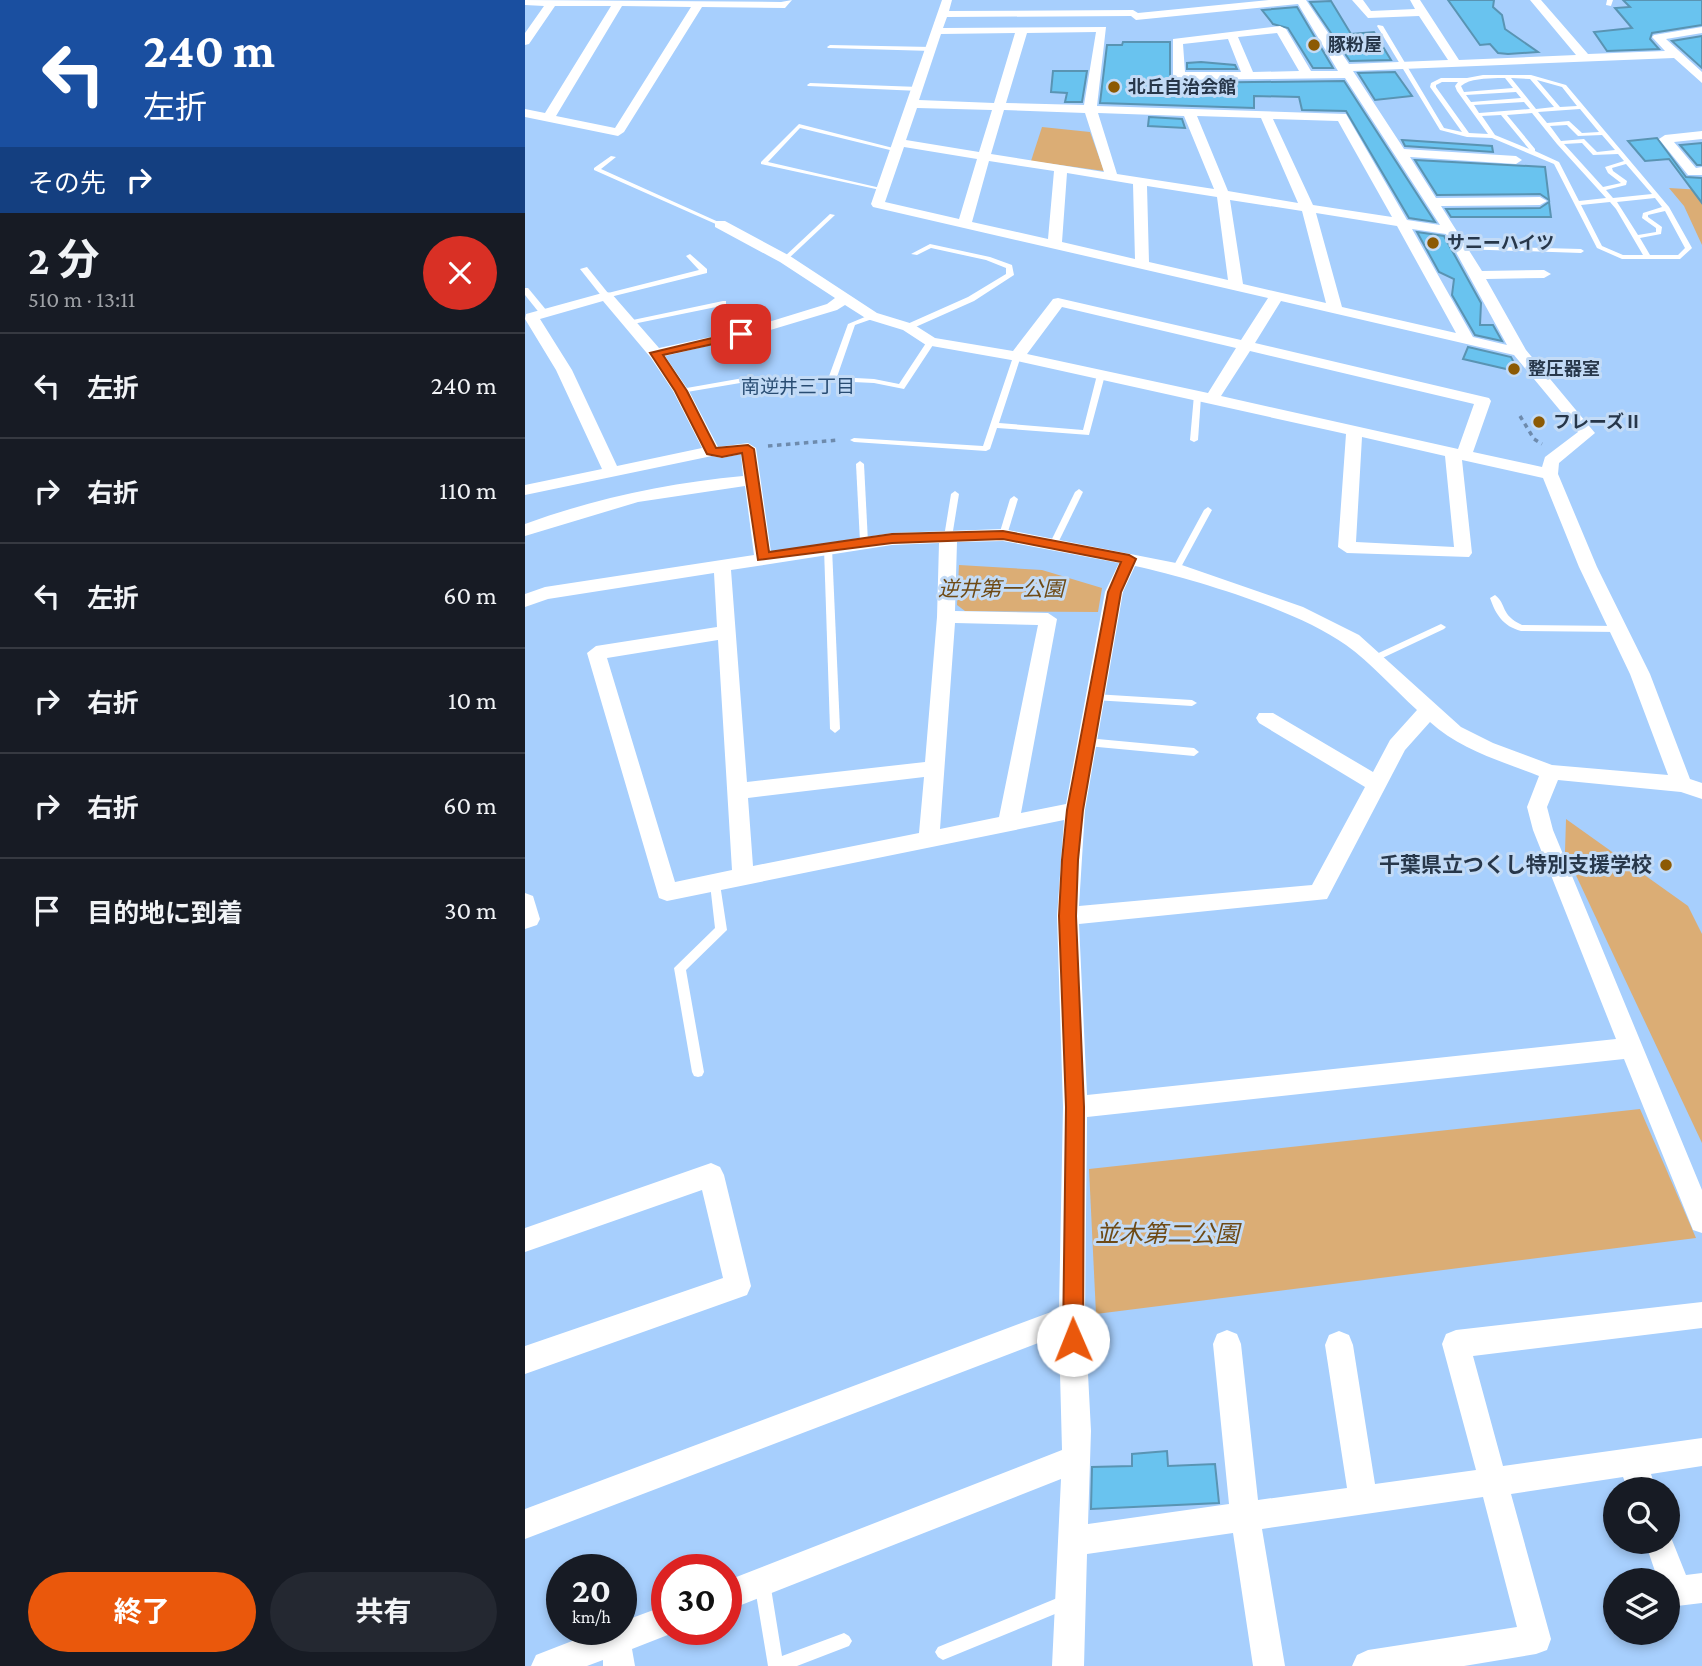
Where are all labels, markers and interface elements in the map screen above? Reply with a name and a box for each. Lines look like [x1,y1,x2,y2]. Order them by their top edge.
text: 240 m [143,23,275,78]
icon: left [28,28,119,119]
place label: 豚粉屋 [1328,35,1382,55]
marker: 豚粉屋 [1306,37,1322,53]
place label: 北丘自治会館 [1128,77,1236,97]
marker: 北丘自治会館 [1106,79,1122,95]
text: 左折 [143,89,207,125]
icon: right [120,161,158,199]
text: その先 [28,169,106,198]
place label: サニーハイツ [1447,233,1554,253]
marker: サニーハイツ [1425,235,1441,251]
text: 2 分 [28,236,100,283]
button: close [423,236,497,310]
text: 510 m · 13:11 [28,286,135,312]
pin [711,304,771,364]
icon: arrive [722,315,760,353]
place label: 整圧器室 [1528,359,1600,379]
marker: 整圧器室 [1506,361,1522,377]
icon: left [28,367,66,405]
text: 240 m [431,371,497,400]
text: 左折 [87,374,139,403]
district label: 南逆井三丁目 [741,376,855,397]
place label: フレーズⅡ [1553,412,1642,432]
marker: フレーズⅡ [1531,414,1547,430]
icon: right [28,472,66,510]
text: 110 m [439,476,497,505]
text: 右折 [87,479,139,508]
icon: left [28,577,66,615]
park label: 逆井第一公園 [938,577,1067,601]
text: 60 m [443,581,497,610]
text: 左折 [87,584,139,613]
icon: right [28,682,66,720]
text: 10 m [448,686,497,715]
text: 右折 [87,689,139,718]
icon: right [28,787,66,825]
text: 60 m [443,791,497,820]
text: 右折 [87,794,139,823]
place label: 千葉県立つくし特別支援学校 [1379,853,1652,877]
marker: 千葉県立つくし特別支援学校 [1658,857,1674,873]
icon: arrive [28,892,66,930]
text: 30 m [444,896,497,925]
text: 目的地に到着 [87,899,243,928]
park label: 並木第二公園 [1095,1220,1242,1247]
position arrow [1036,1303,1110,1377]
map controls [1603,1477,1680,1645]
button: search [1603,1477,1680,1554]
speed limit sign: 30 [651,1554,742,1645]
button: layers [1603,1568,1680,1645]
text: 20 [572,1571,611,1610]
button: 終了 [28,1572,256,1652]
button: 共有 [270,1572,497,1652]
text: km/h [572,1607,611,1627]

